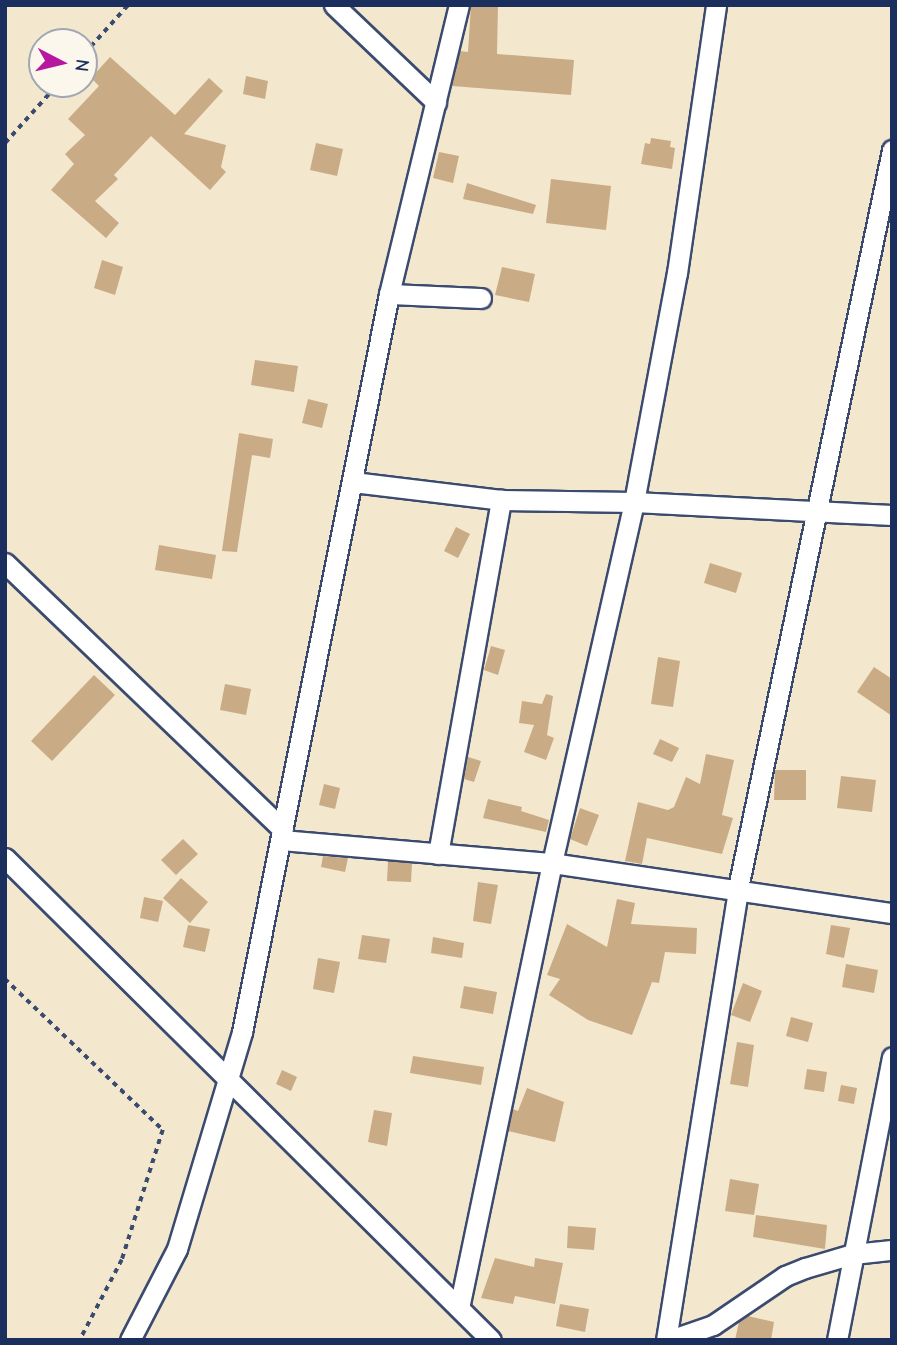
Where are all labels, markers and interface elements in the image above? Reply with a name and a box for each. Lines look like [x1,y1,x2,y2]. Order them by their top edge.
north arrow [28,28,98,98]
text: N [70,58,94,73]

